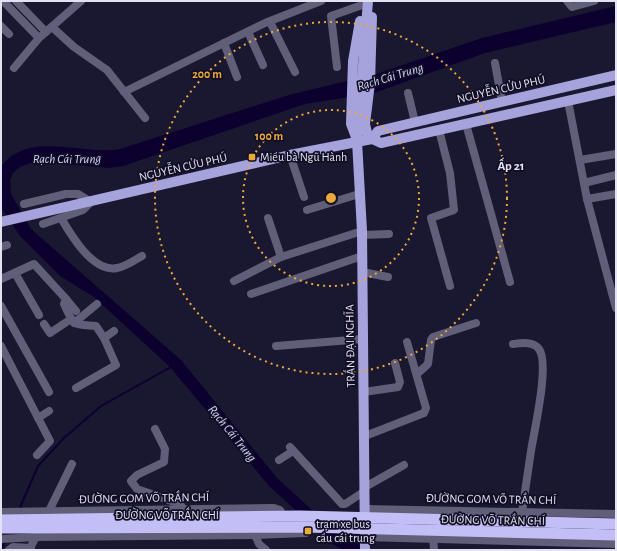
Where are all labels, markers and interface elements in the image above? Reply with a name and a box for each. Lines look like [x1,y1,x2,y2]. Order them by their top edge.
water label: Rạch Cái Trung [356,61,425,94]
text: 200 m [192,68,222,80]
street label: NGUYỄN CỬU PHÚ [455,70,546,105]
text: 100 m [255,130,283,142]
street label: NGUYỄN CỬU PHÚ [137,148,228,183]
place label: Miếu bà Ngũ Hành [260,151,347,163]
marker: Miếu bà Ngũ Hành [247,152,257,162]
water label: Rạch Cái Trung [33,153,102,166]
district label: Ấp 21 [497,157,525,173]
centre of rings [324,191,338,205]
street label: TRẦN ĐẠI NGHĨA [340,304,357,388]
water label: Rạch Cái Trung [205,403,259,465]
street label: ĐƯỜNG GOM VÕ TRẦN CHÍ [79,488,210,505]
street label: ĐƯỜNG GOM VÕ TRẦN CHÍ [426,489,557,506]
street label: ĐƯỜNG VÕ TRẦN CHÍ [115,506,220,521]
street label: ĐƯỜNG VÕ TRẦN CHÍ [441,510,546,527]
place label: trạm xe bus cầu cái trung [316,518,375,544]
marker: trạm xe bus cầu cái trung [303,526,313,536]

